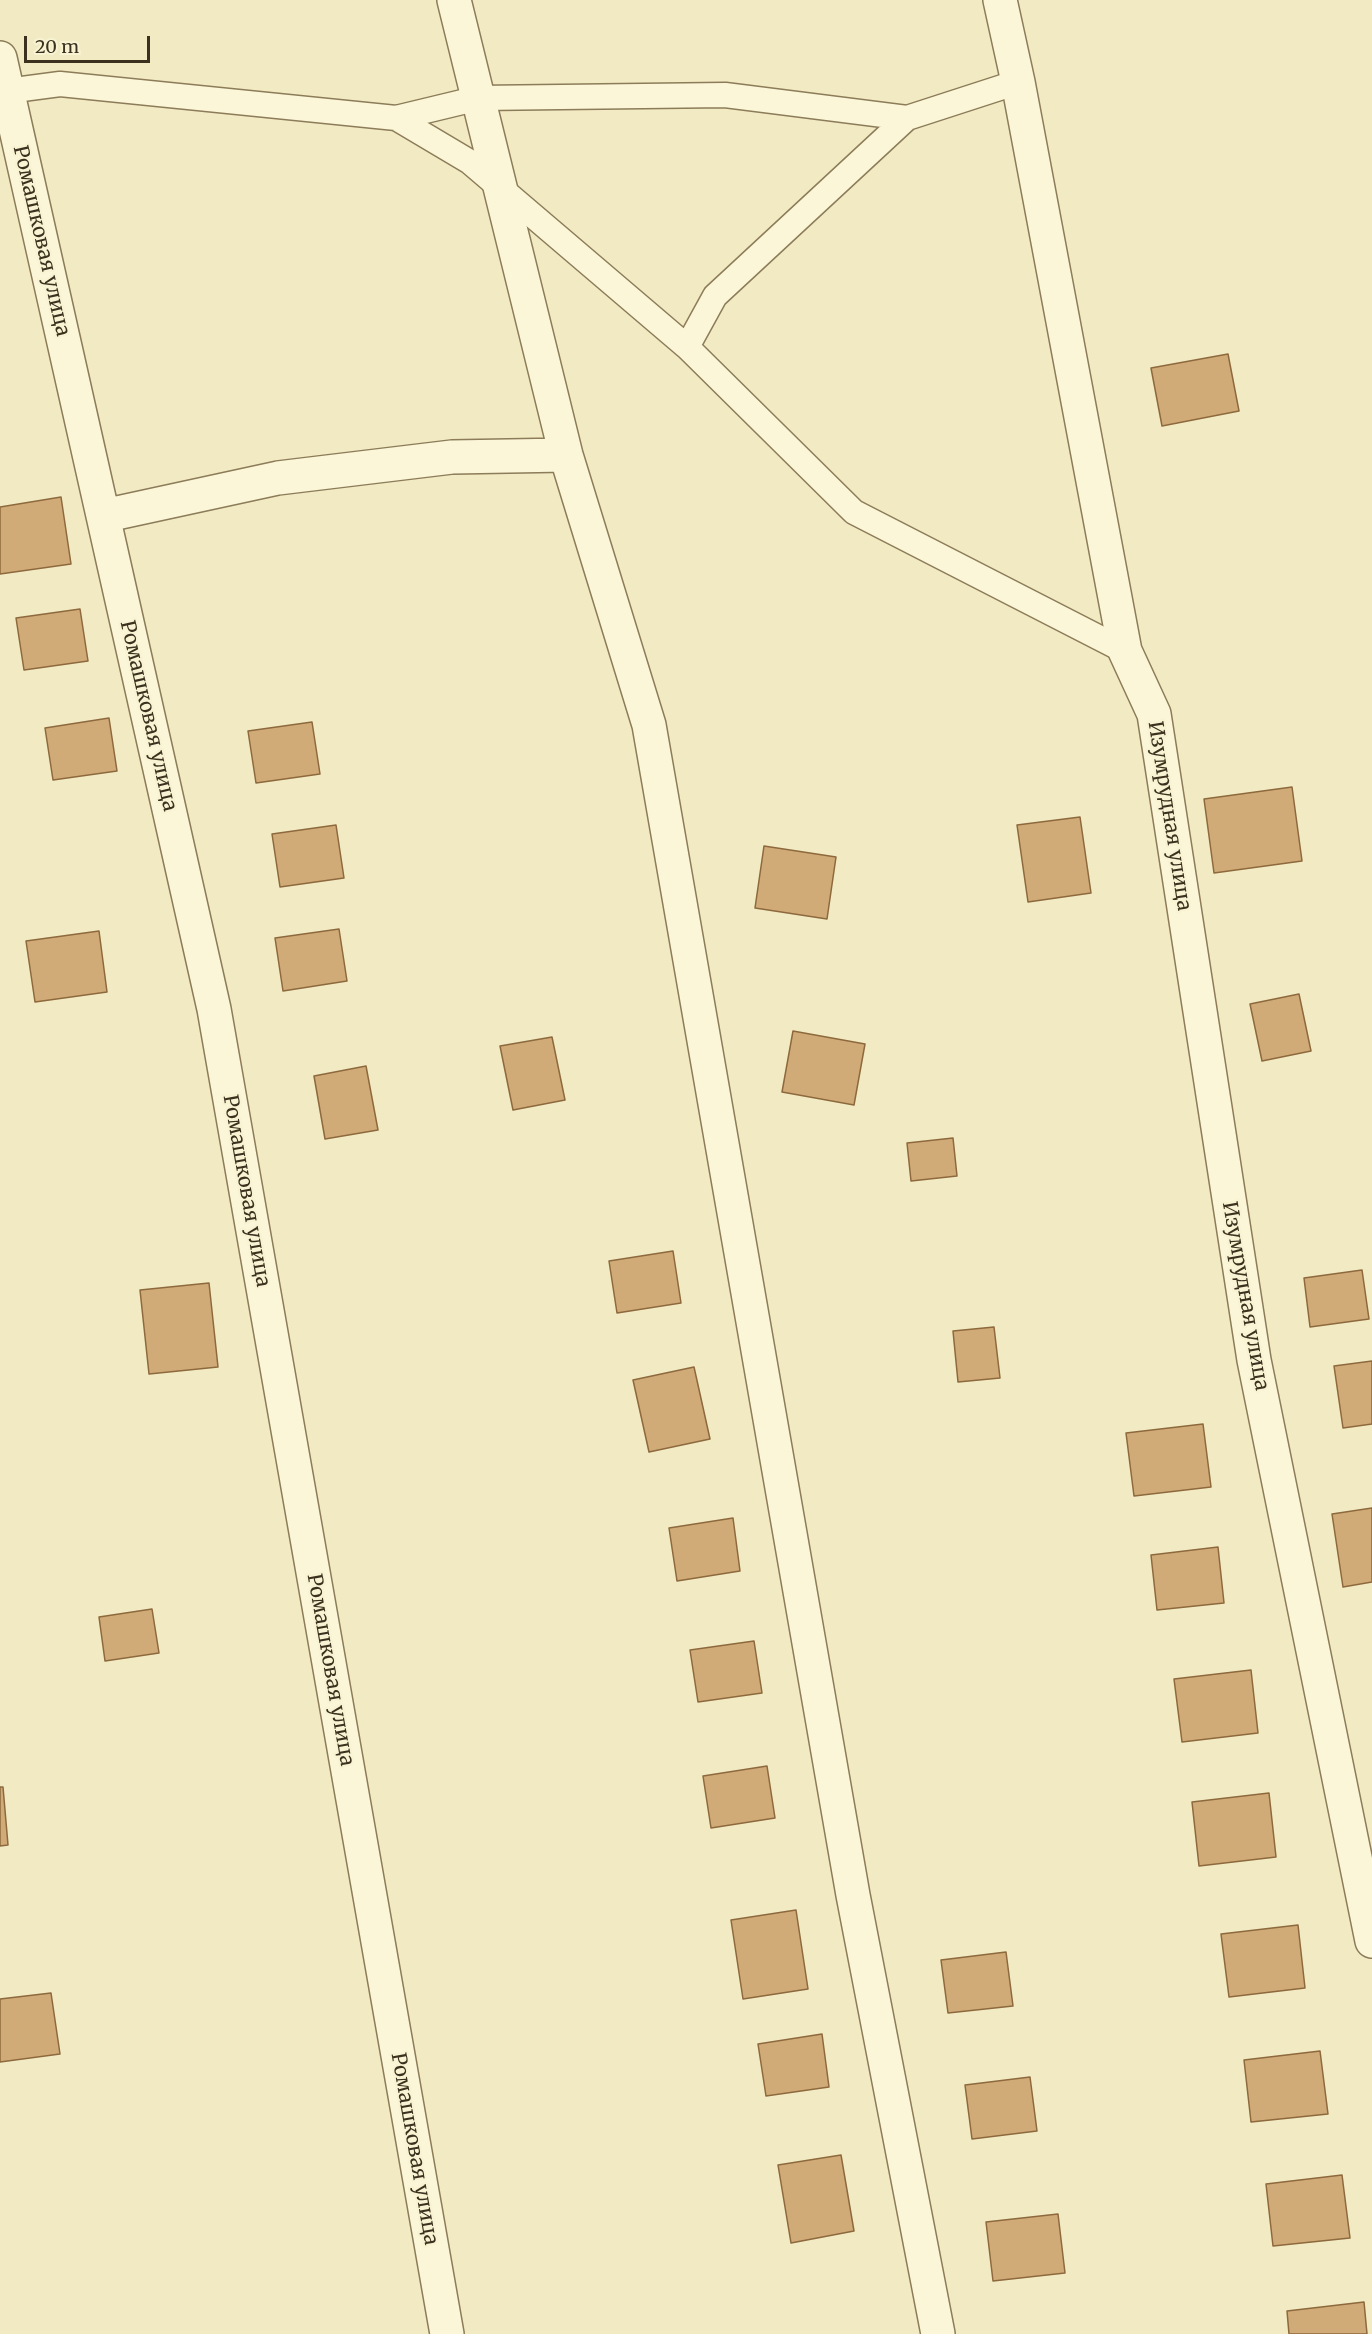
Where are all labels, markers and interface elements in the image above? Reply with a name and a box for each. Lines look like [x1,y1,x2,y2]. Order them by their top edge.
scale bar [27,24,153,62]
text: 20 m [35,35,79,58]
street label: Ромашковая улица [7,143,75,339]
street label: Ромашковая улица [114,618,182,814]
street label: Изумрудная улица [1142,720,1196,912]
street label: Ромашковая улица [217,1093,275,1289]
street label: Изумрудная улица [1217,1200,1273,1392]
street label: Ромашковая улица [301,1572,359,1768]
street label: Ромашковая улица [385,2051,443,2247]

